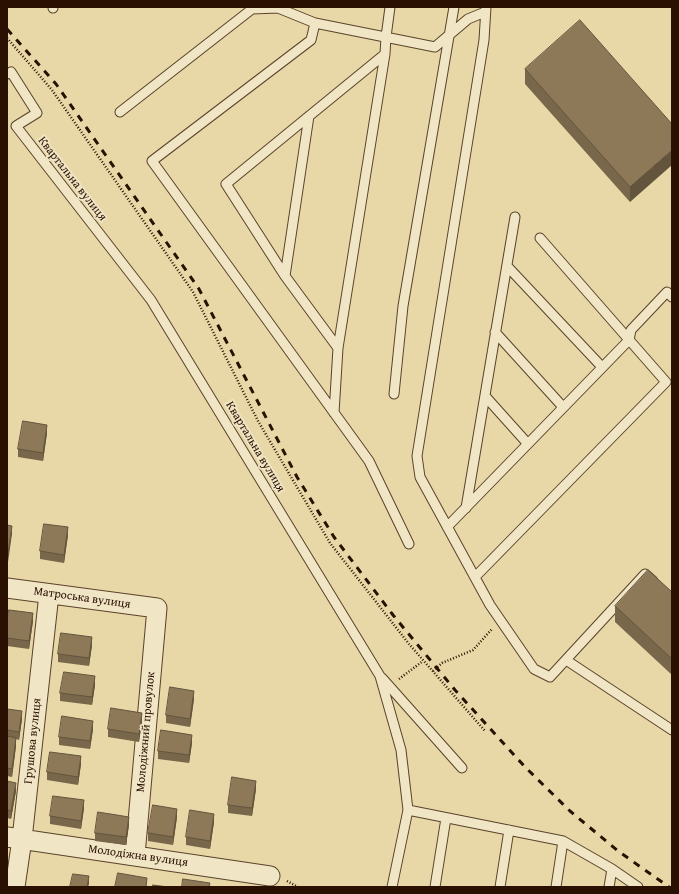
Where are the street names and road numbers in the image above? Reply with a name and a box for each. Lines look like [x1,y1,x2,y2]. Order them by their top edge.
street label: Квартальна вулиця [35,134,109,224]
street label: Квартальна вулиця [222,399,288,495]
street label: Матроська вулиця [33,584,131,612]
street label: Молодіжний провулок [134,671,158,793]
street label: Грушова вулиця [21,697,45,785]
street label: Молодіжна вулиця [87,842,189,870]

